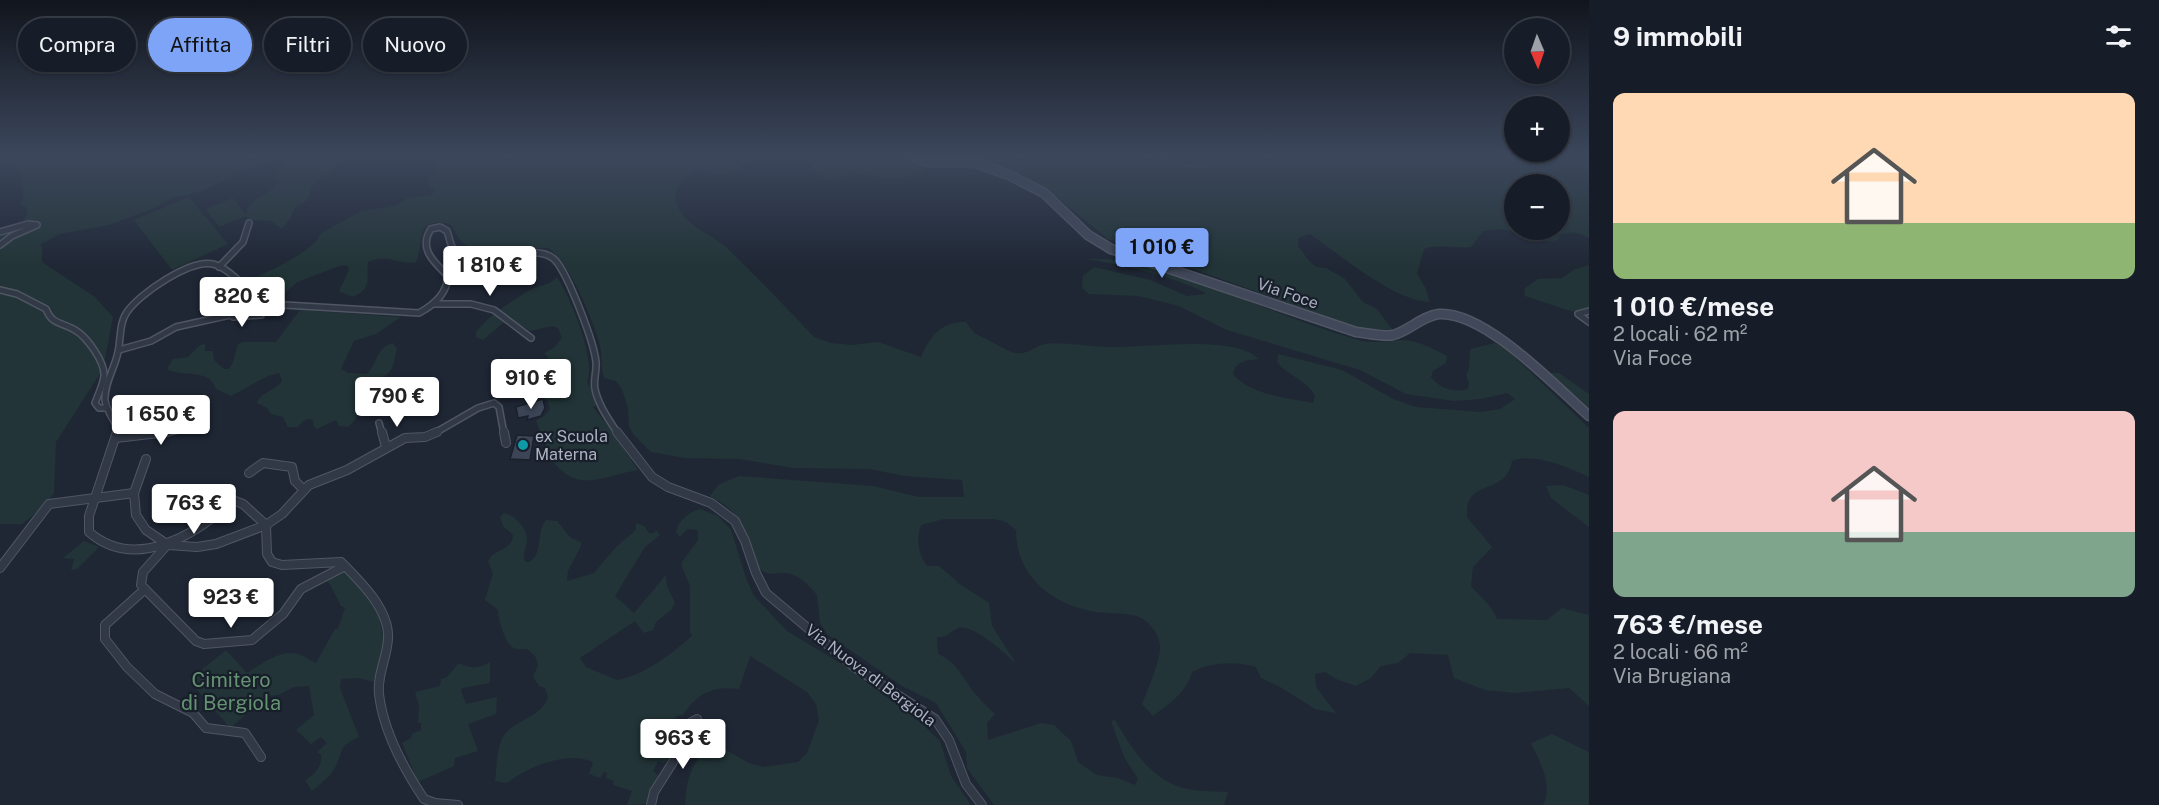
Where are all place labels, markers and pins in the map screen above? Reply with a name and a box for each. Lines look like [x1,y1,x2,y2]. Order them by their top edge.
pin: 1 010 € [1107,228,1217,279]
pin: 1 810 € [435,246,545,297]
pin: 820 € [200,277,284,328]
pin: 910 € [489,359,573,410]
pin: 790 € [355,377,439,428]
pin: 1 650 € [106,395,216,446]
place label: ex Scuola Materna [535,427,608,464]
marker: ex Scuola Materna [516,438,530,452]
pin: 763 € [152,484,236,535]
pin: 923 € [189,578,273,629]
pin: 963 € [641,719,725,770]

